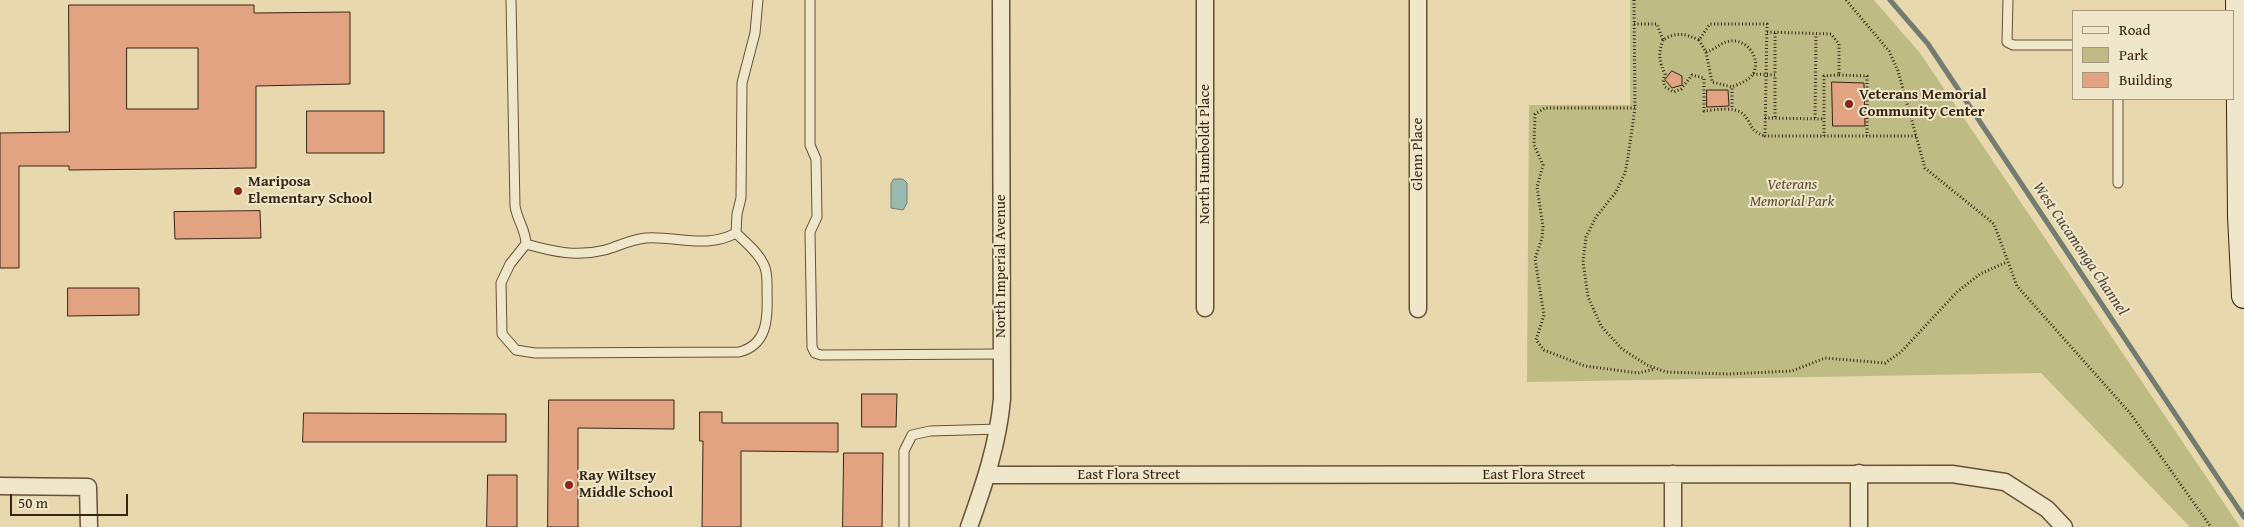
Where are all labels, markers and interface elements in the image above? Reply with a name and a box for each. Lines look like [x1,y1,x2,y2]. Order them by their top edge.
legend [2072,10,2234,100]
text: Road [2119,19,2150,40]
text: Park [2119,44,2148,65]
text: Building [2119,69,2172,90]
street label: North Humboldt Place [1196,84,1214,224]
place label: Veterans Memorial Community Center [1859,86,1987,121]
marker: Veterans Memorial Community Center [1843,98,1855,110]
street label: Glenn Place [1409,117,1427,191]
place label: Mariposa Elementary School [248,173,372,208]
park label: Veterans Memorial Park [1750,176,1834,211]
water label: West Cucamonga Channel [2028,179,2132,319]
marker: Mariposa Elementary School [232,185,244,197]
street label: North Imperial Avenue [992,194,1010,338]
street label: East Flora Street [1078,466,1180,484]
street label: East Flora Street [1483,466,1585,484]
place label: Ray Wiltsey Middle School [579,467,673,502]
marker: Ray Wiltsey Middle School [563,479,575,491]
scale bar [12,484,130,516]
text: 50 m [18,492,48,513]

